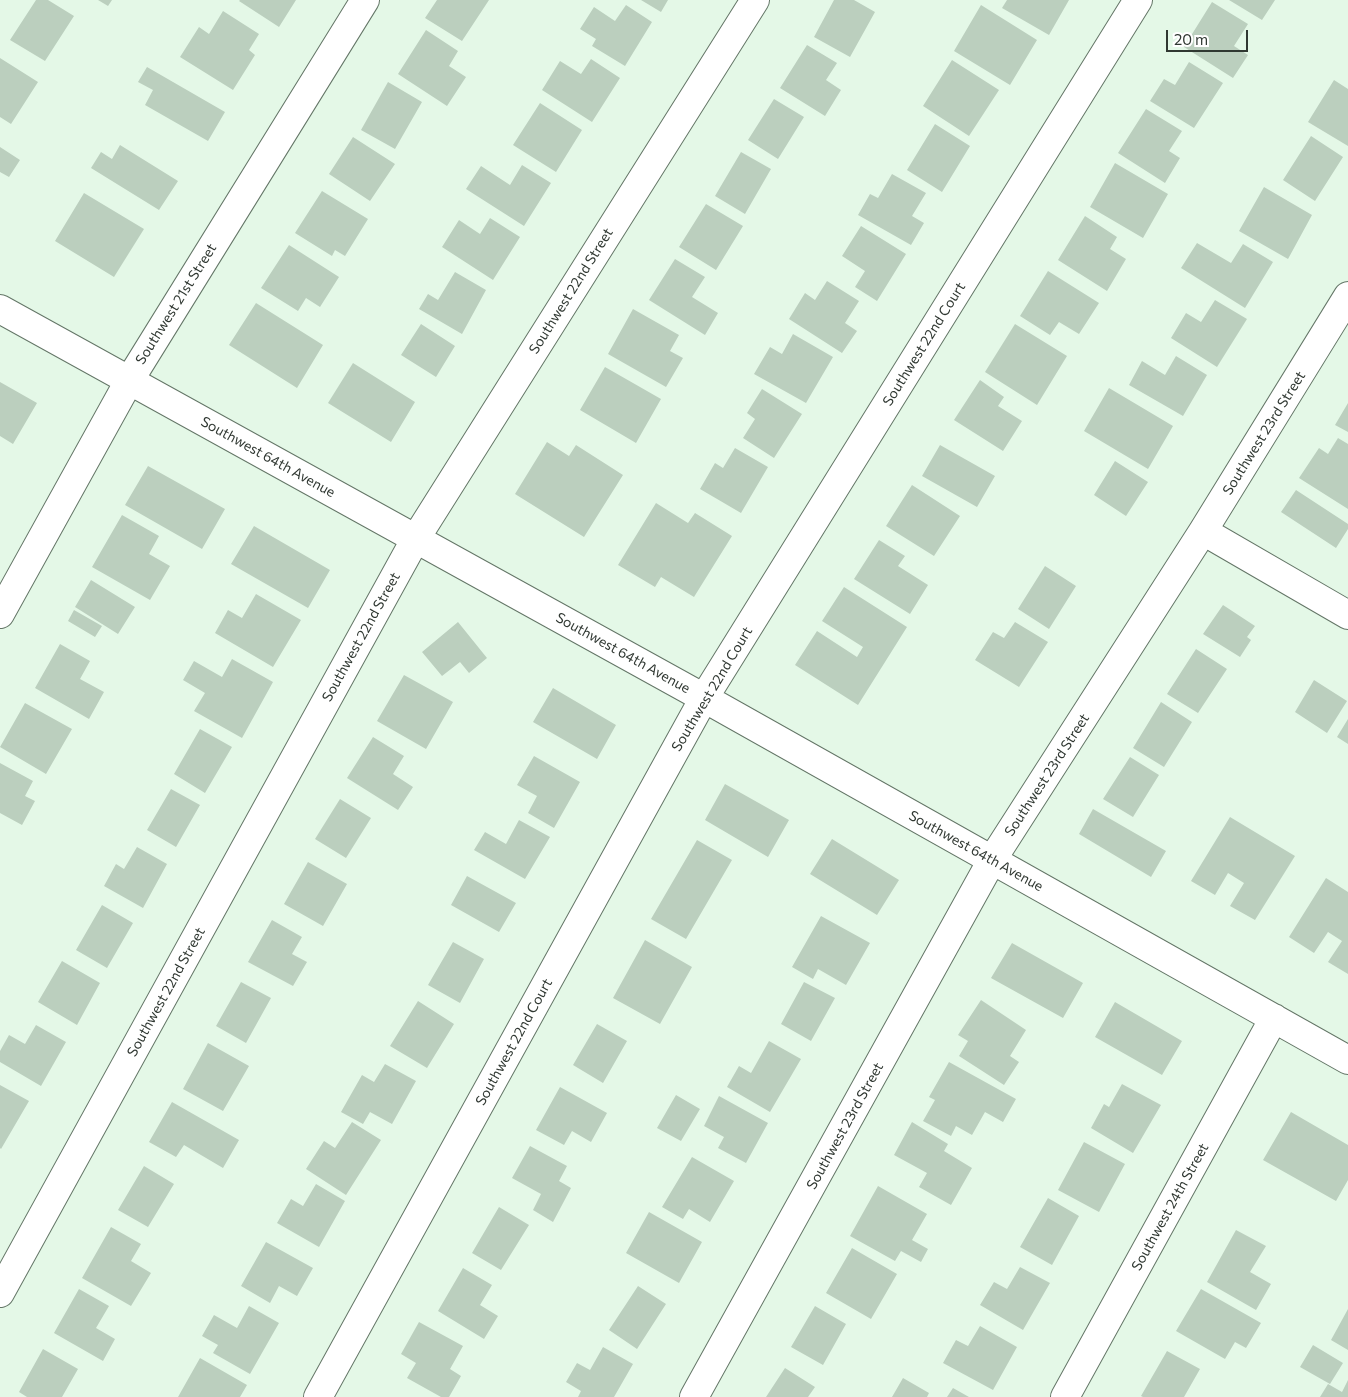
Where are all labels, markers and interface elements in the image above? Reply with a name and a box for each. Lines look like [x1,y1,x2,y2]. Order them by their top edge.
scale bar [1168,20,1250,52]
text: 20 m [1174,30,1208,48]
street label: Southwest 22nd Street [525,225,617,357]
street label: Southwest 21st Street [132,241,220,367]
street label: Southwest 22nd Court [879,279,969,409]
street label: Southwest 23rd Street [1219,368,1309,498]
street label: Southwest 64th Avenue [198,413,338,501]
street label: Southwest 22nd Street [319,570,403,704]
street label: Southwest 64th Avenue [553,609,693,697]
street label: Southwest 22nd Court [668,624,756,754]
street label: Southwest 23rd Street [1001,711,1093,839]
street label: Southwest 64th Avenue [906,807,1046,895]
street label: Southwest 22nd Street [124,925,208,1059]
street label: Southwest 22nd Court [472,976,556,1108]
street label: Southwest 23rd Street [803,1060,887,1192]
street label: Southwest 24th Street [1128,1140,1212,1274]

